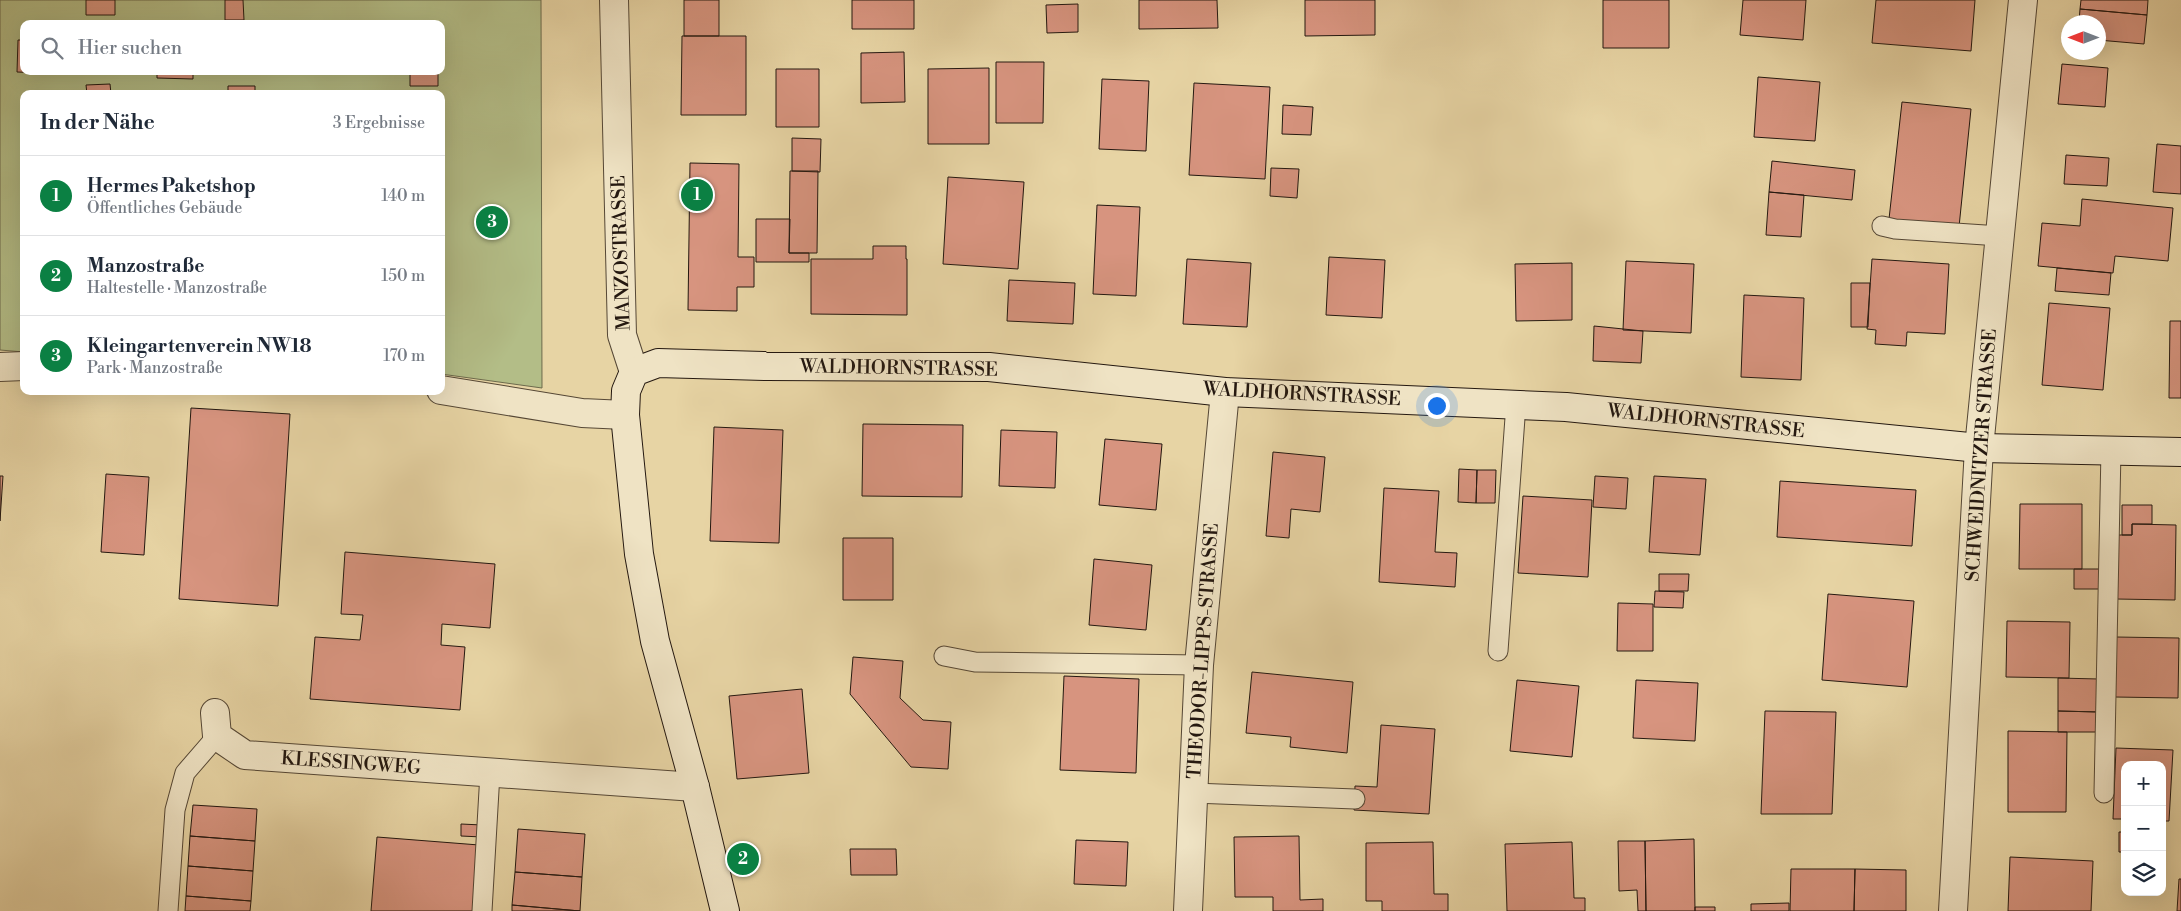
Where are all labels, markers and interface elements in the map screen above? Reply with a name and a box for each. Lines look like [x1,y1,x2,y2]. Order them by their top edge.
north arrow [2061,15,2106,60]
search box [20,20,445,75]
icon: search [38,34,66,62]
text: Hier suchen [78,36,182,60]
text: In der Nähe [40,110,155,136]
text: 3 Ergebnisse [333,113,425,133]
text: Hermes Paketshop [87,174,256,198]
street label: MANZOSTRASSE [606,175,636,331]
pin: 1 [681,176,713,214]
text: 1 [52,186,60,206]
text: 140 m [381,186,425,206]
text: Öffentliches Gebäude [87,198,242,218]
pin: 3 [476,203,508,241]
text: Manzostraße [87,254,205,278]
text: 2 [51,266,61,286]
text: 150 m [381,266,425,286]
text: Haltestelle · Manzostraße [87,278,267,298]
street label: SCHWEIDNITZER STRASSE [1960,328,2002,582]
text: Kleingartenverein NW18 [87,334,312,358]
text: 3 [51,346,61,366]
text: 170 m [383,346,425,366]
street label: WALDHORNSTRASSE [799,354,998,382]
text: Park · Manzostraße [87,358,223,378]
street label: WALDHORNSTRASSE [1201,377,1402,411]
your location [1424,393,1450,419]
street label: WALDHORNSTRASSE [1605,399,1806,443]
street label: THEODOR-LIPPS-STRASSE [1182,522,1224,780]
street label: KLESSINGWEG [280,746,422,780]
map controls [2121,761,2166,896]
button: + [2121,761,2166,806]
button: − [2121,806,2166,851]
pin: 2 [727,840,759,878]
button: layers [2121,851,2166,896]

